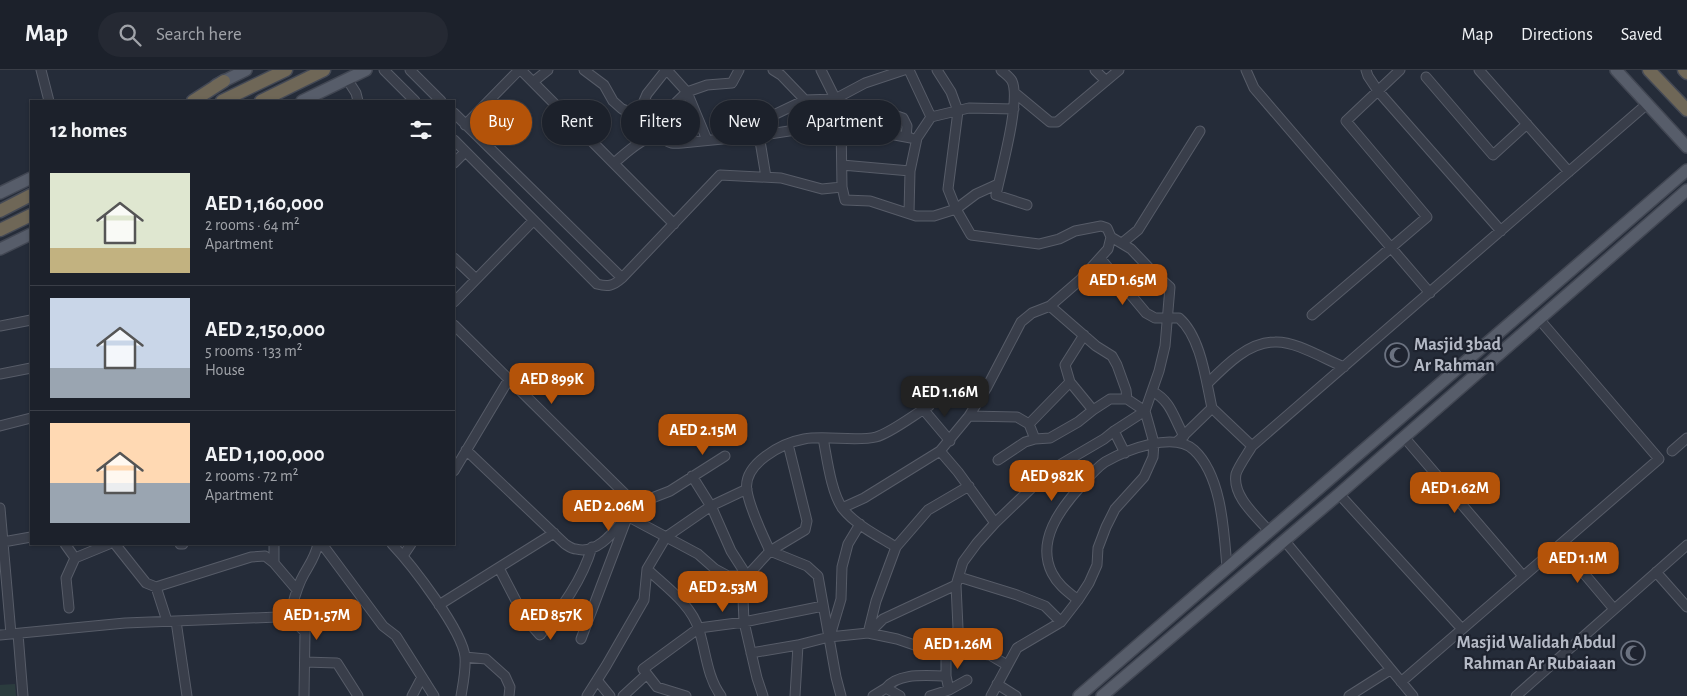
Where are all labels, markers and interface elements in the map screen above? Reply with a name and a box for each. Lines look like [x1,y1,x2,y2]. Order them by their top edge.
search box [98,12,448,57]
icon: search [116,21,144,49]
text: Map [25,22,68,46]
text: Search here [156,25,242,44]
text: Map [1462,26,1493,44]
text: Directions [1521,26,1593,44]
text: Saved [1621,26,1662,44]
chip: Buy [470,100,532,145]
chip: Rent [542,100,611,145]
chip: Filters [621,100,700,145]
chip: New [710,100,778,145]
chip: Apartment [788,100,901,145]
icon: filters [407,116,435,144]
text: 12 homes [50,120,127,141]
icon: home [90,193,150,253]
text: AED 1,160,000 [205,193,324,214]
text: 2 rooms · 64 m² [205,217,300,233]
text: Apartment [205,236,273,252]
pin: AED 1.65M [1066,264,1180,306]
text: AED 1.65M [1089,272,1157,288]
icon: home [90,318,150,378]
text: AED 2,150,000 [205,319,325,340]
place label: Masjid 3bad Ar Rahman [1414,336,1502,375]
mosque icon: Masjid 3bad Ar Rahman [1384,342,1410,368]
text: 5 rooms · 133 m² [205,343,302,359]
text: House [205,362,245,378]
pin: AED 899K [500,362,604,405]
text: AED 899K [520,371,584,387]
pin: AED 1.16M [888,376,1002,418]
text: AED 1.16M [912,384,978,400]
pin: AED 2.15M [646,414,760,456]
text: AED 2.15M [669,422,737,438]
icon: home [90,443,150,503]
text: AED 1,100,000 [205,444,325,465]
pin: AED 982K [1000,460,1104,502]
text: 2 rooms · 72 m² [205,468,298,484]
text: AED 982K [1020,468,1084,484]
pin: AED 1.62M [1398,472,1512,514]
text: AED 1.62M [1421,480,1489,496]
text: Apartment [205,487,273,503]
pin: AED 2.06M [552,490,666,532]
text: AED 2.06M [574,498,644,514]
pin: AED 1.1M [1526,542,1630,584]
text: AED 1.1M [1549,550,1607,566]
pin: AED 2.53M [666,570,780,613]
text: AED 2.53M [689,579,757,595]
pin: AED 1.57M [260,598,374,641]
pin: AED 857K [499,598,603,641]
text: AED 1.57M [284,607,350,623]
text: AED 857K [520,607,582,623]
pin: AED 1.26M [901,628,1015,670]
place label: Masjid Walidah Abdul Rahman Ar Rubaiaan [1457,634,1616,673]
text: AED 1.26M [924,636,992,652]
mosque icon: Masjid Walidah Abdul Rahman Ar Rubaiaan [1620,640,1646,666]

